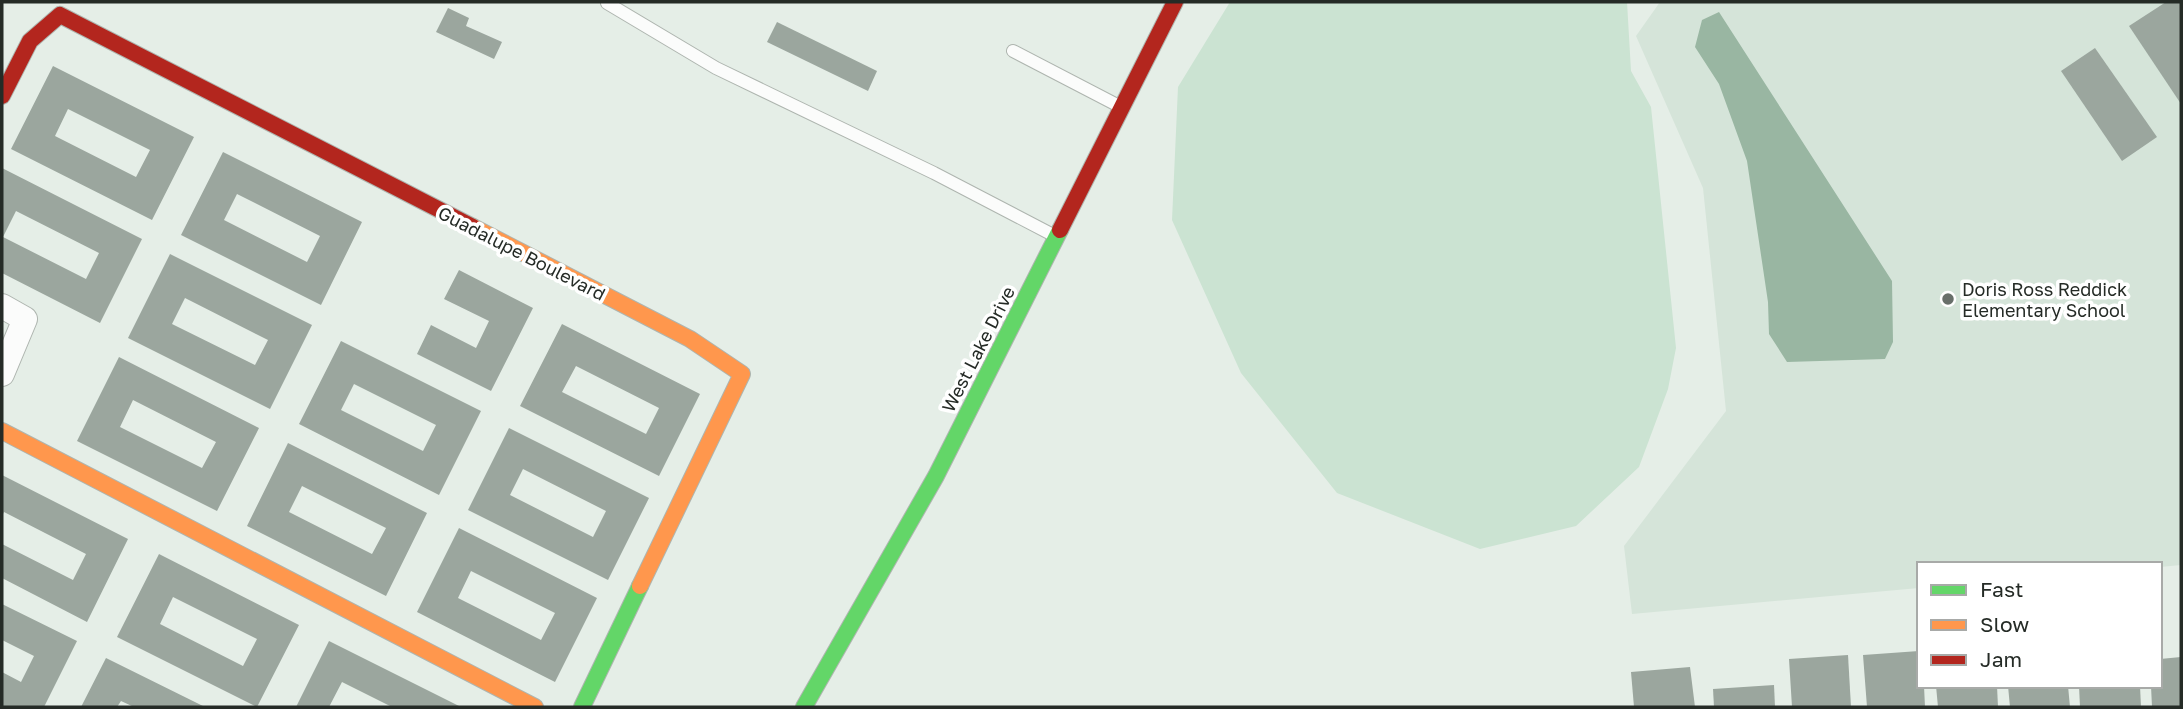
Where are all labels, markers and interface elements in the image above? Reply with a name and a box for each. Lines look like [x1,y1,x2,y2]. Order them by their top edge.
street label: Guadalupe Boulevard [435,201,609,305]
place label: Doris Ross Reddick Elementary School [1962,278,2127,321]
street label: West Lake Drive [937,282,1019,416]
marker: Doris Ross Reddick Elementary School [1940,291,1956,307]
legend [1917,562,2162,688]
text: Fast [1980,576,2023,602]
text: Slow [1980,611,2029,637]
text: Jam [1980,646,2022,672]

